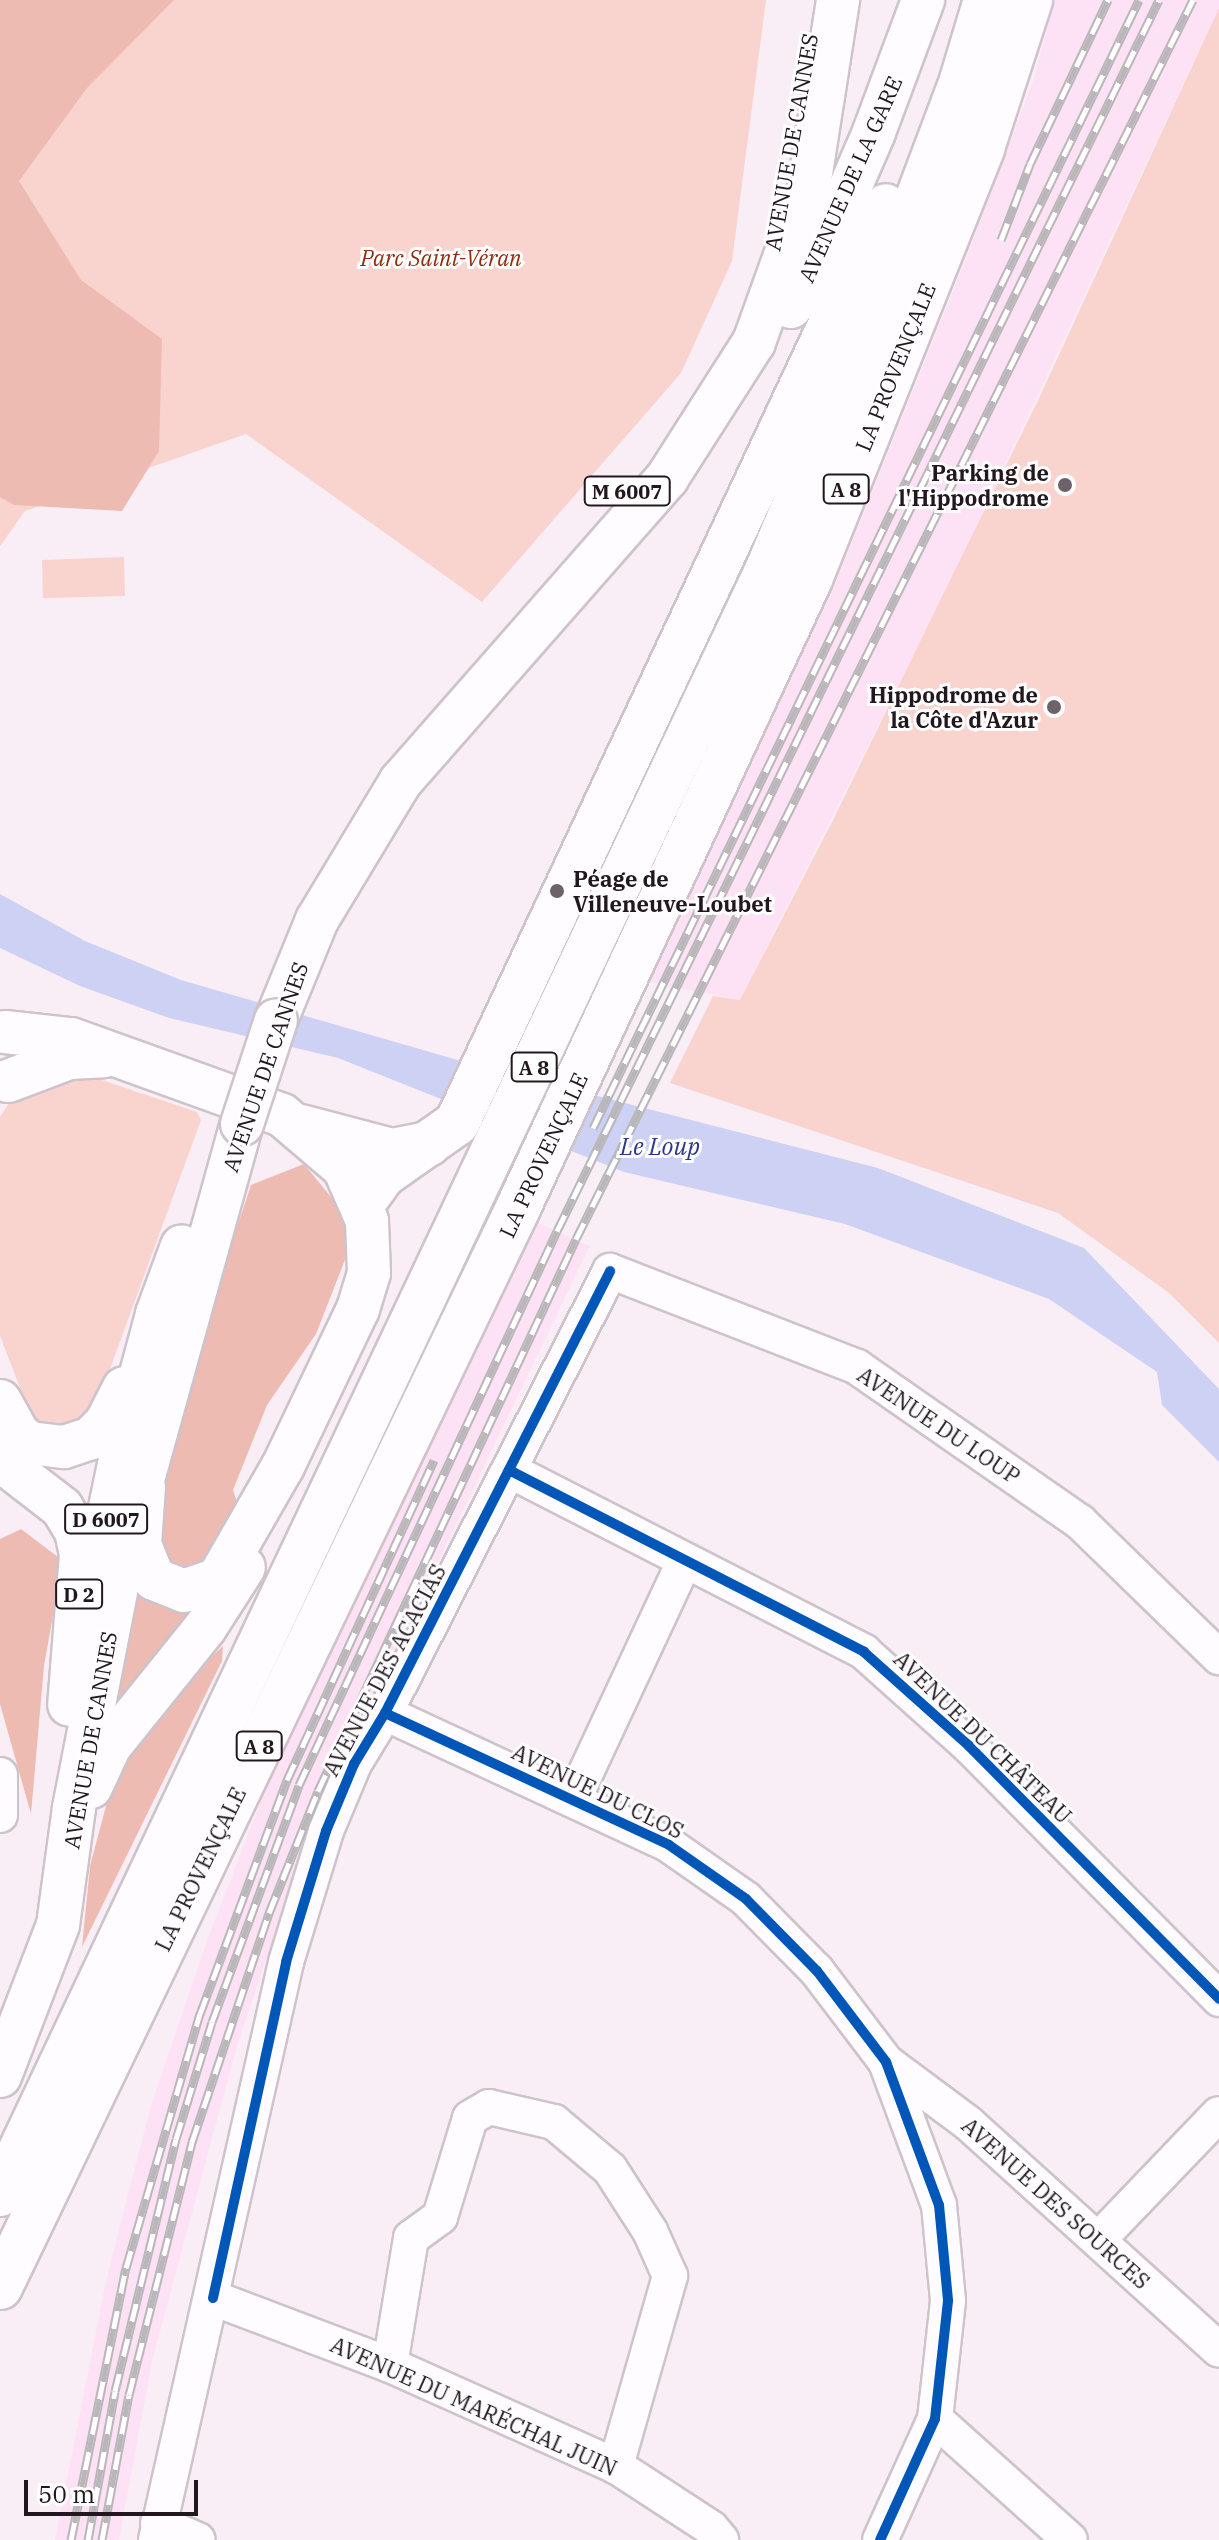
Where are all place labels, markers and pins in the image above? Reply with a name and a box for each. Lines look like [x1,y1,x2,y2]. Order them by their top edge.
place label: Parking de l'Hippodrome [898,459,1049,510]
marker: Parking de l'Hippodrome [1056,476,1074,494]
place label: Hippodrome de la Côte d'Azur [869,681,1038,732]
marker: Hippodrome de la Côte d'Azur [1045,698,1063,716]
place label: Péage de Villeneuve-Loubet [573,865,772,916]
marker: Péage de Villeneuve-Loubet [548,882,566,900]

